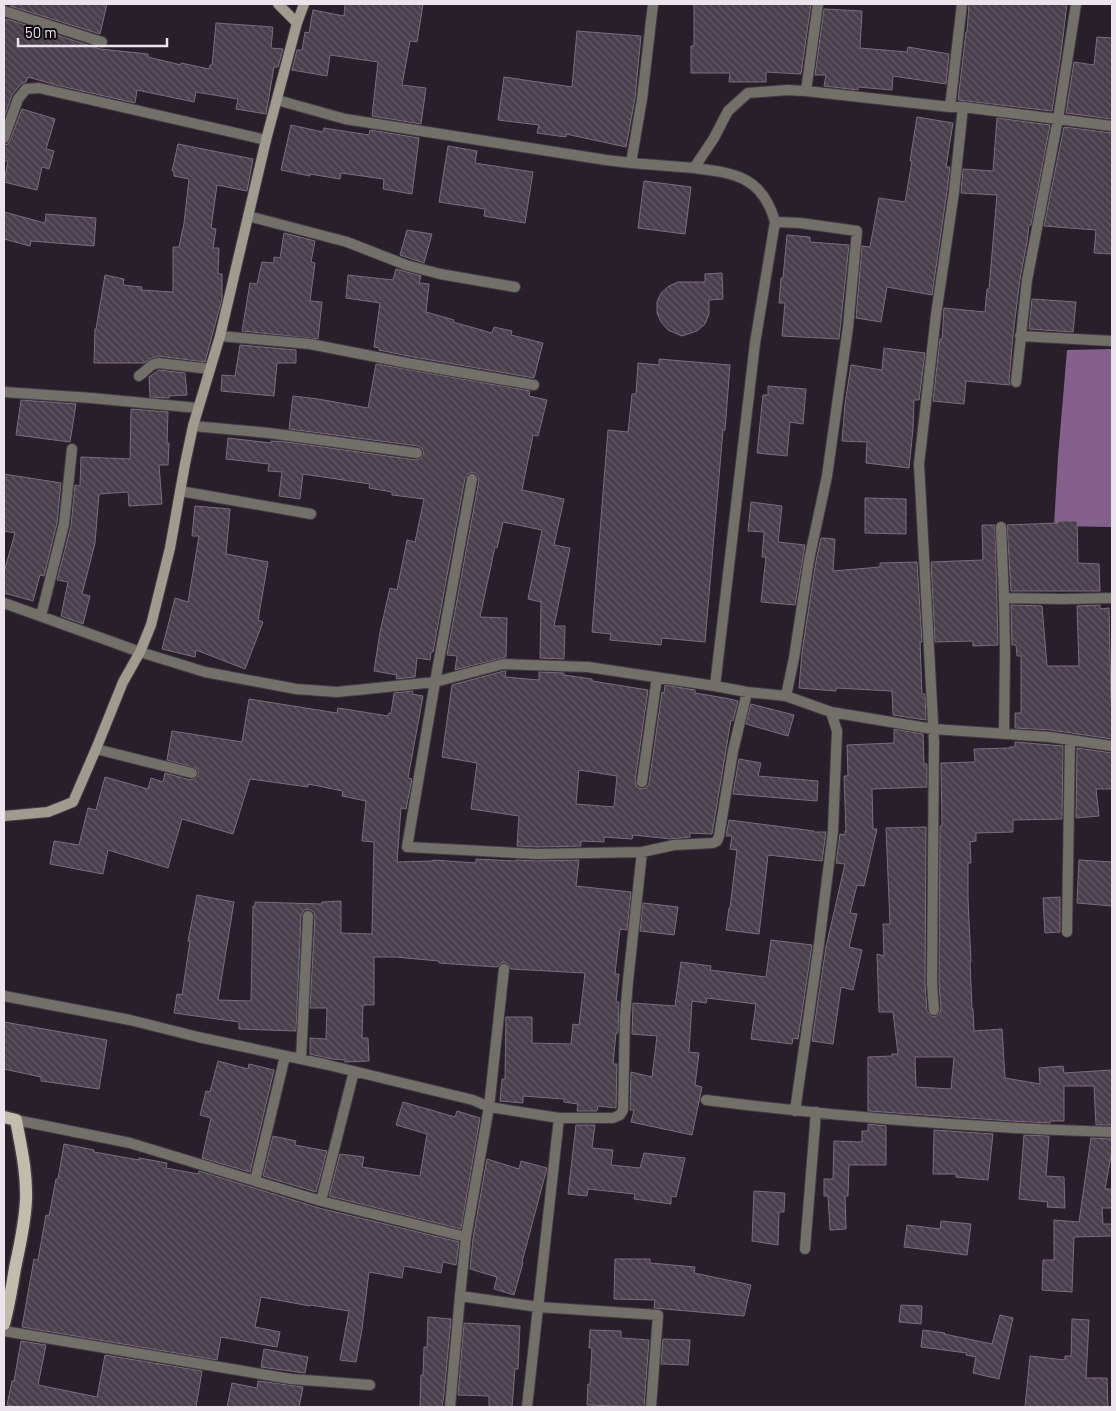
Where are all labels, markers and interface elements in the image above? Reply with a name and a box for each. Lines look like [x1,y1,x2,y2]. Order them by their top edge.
scale bar [18,15,166,47]
text: 50 m [25,23,57,41]

